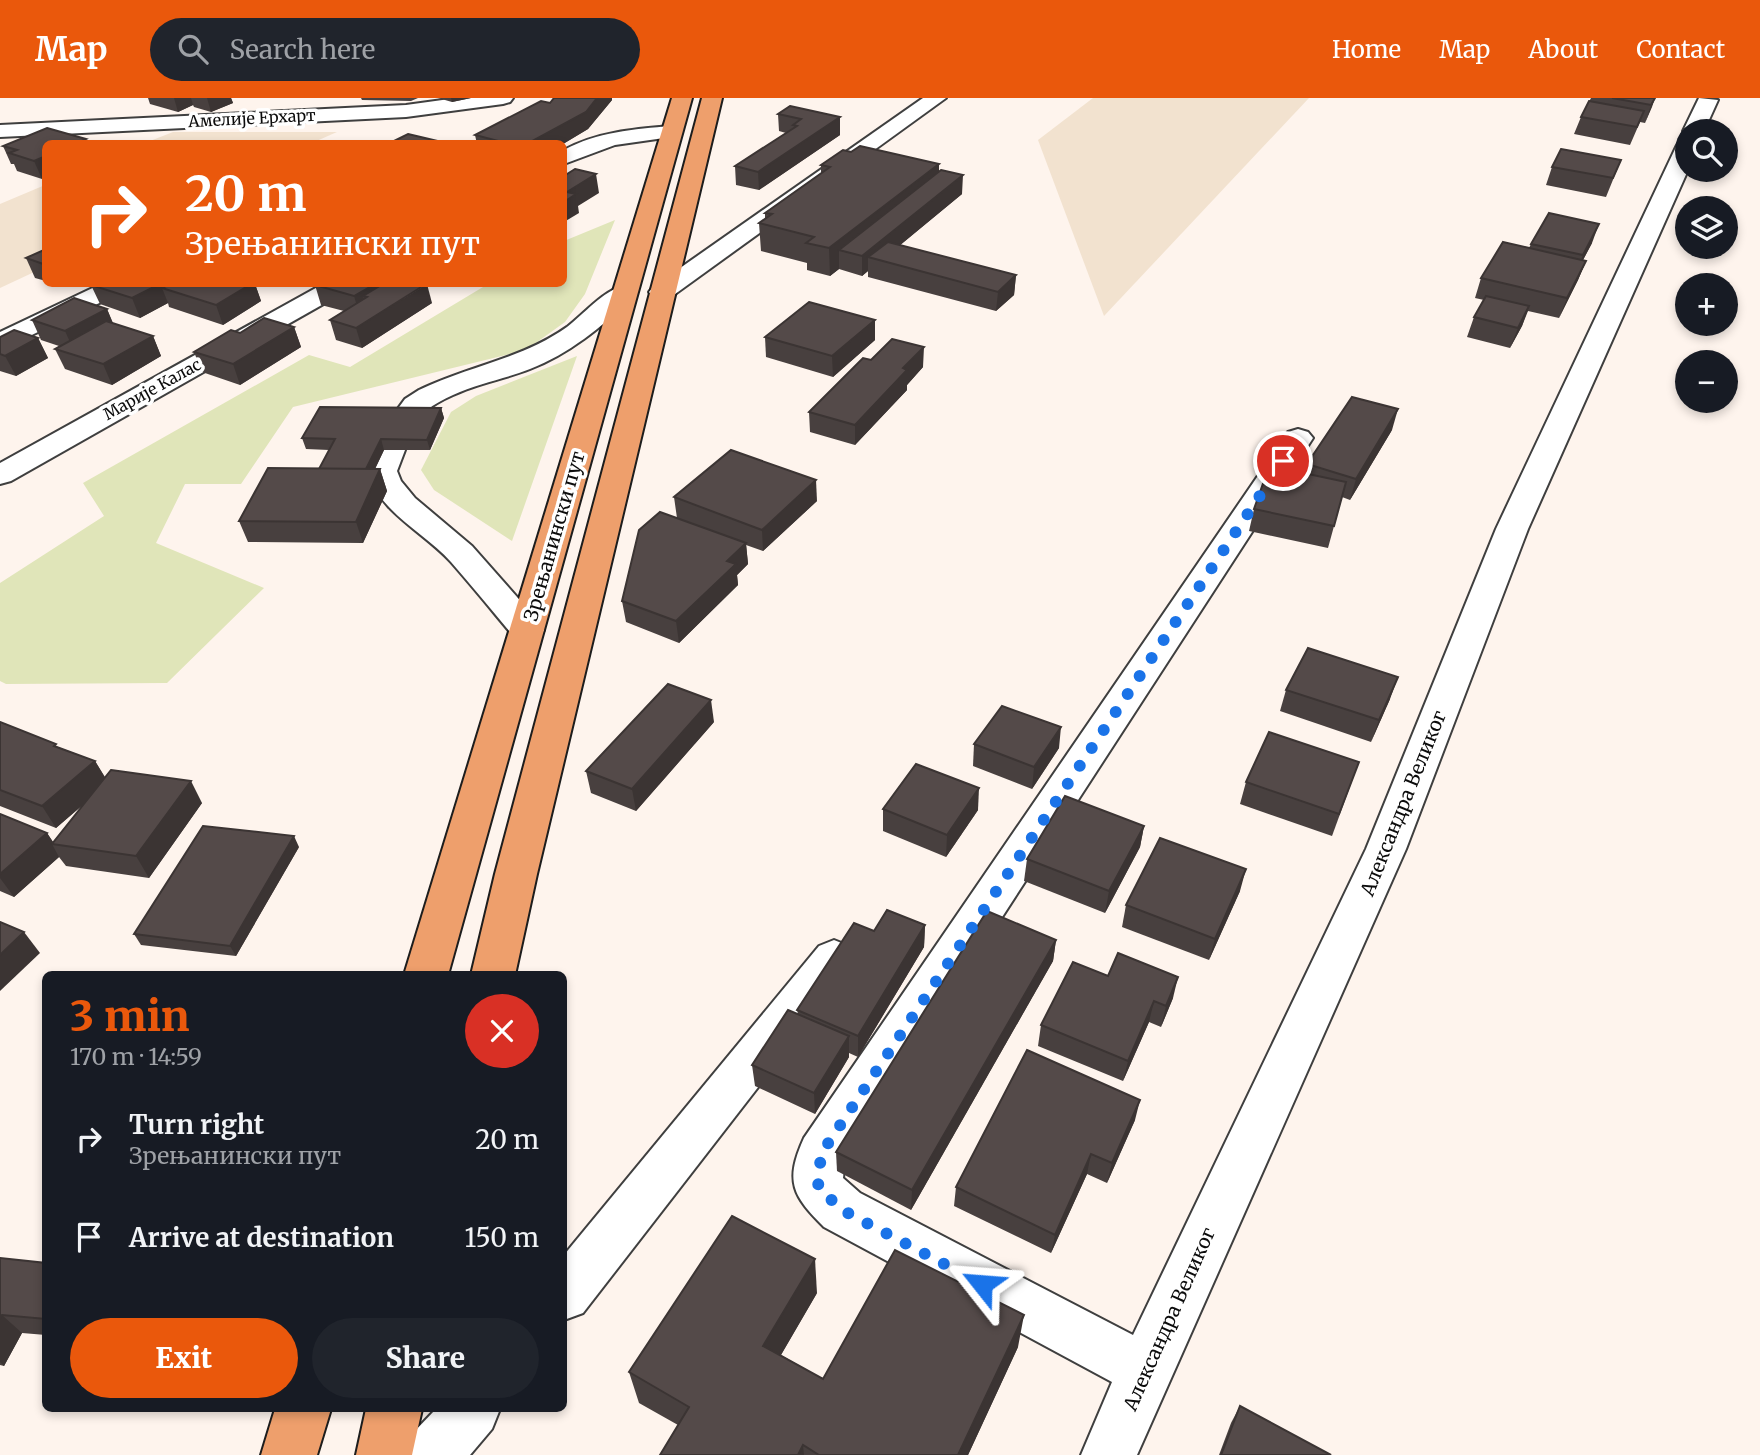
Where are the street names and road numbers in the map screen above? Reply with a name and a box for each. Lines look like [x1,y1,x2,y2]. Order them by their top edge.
street label: Амелије Ерхарт [187,105,317,131]
street label: Марије Калас [100,354,204,424]
street label: Зрењанински пут [518,448,590,624]
street label: Александра Великог [1354,707,1451,900]
street label: Александра Великог [1117,1224,1220,1415]

